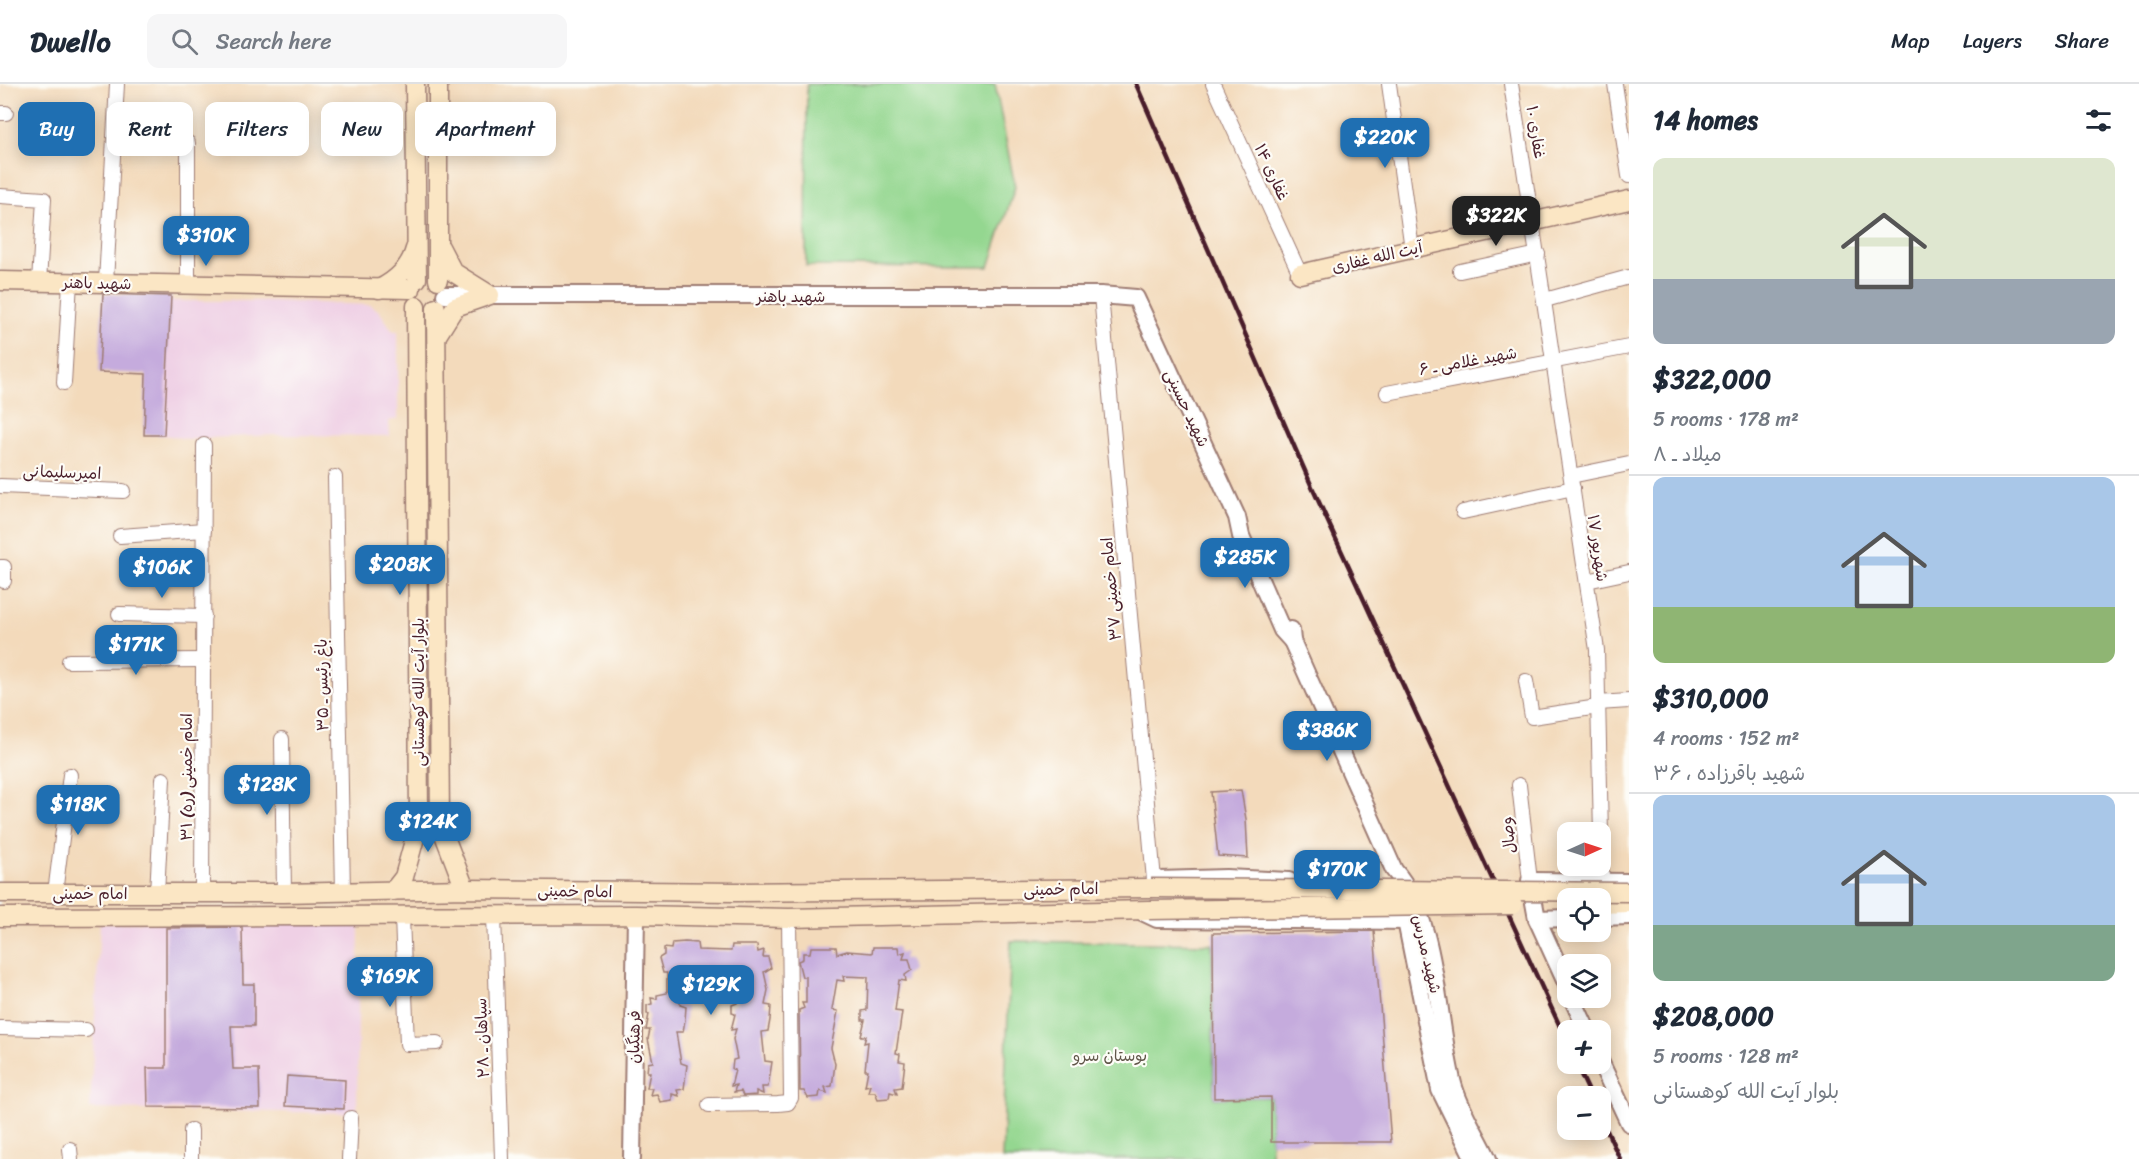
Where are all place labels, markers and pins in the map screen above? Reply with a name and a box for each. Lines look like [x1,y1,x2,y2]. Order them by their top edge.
pin: $220K [1343,118,1427,169]
pin: $322K [1454,196,1538,247]
pin: $310K [164,216,248,267]
pin: $285K [1203,538,1287,589]
pin: $208K [358,545,442,596]
pin: $106K [120,548,204,599]
pin: $171K [94,625,178,676]
pin: $386K [1285,711,1369,762]
pin: $128K [225,765,309,816]
pin: $118K [36,785,120,836]
pin: $124K [386,802,470,853]
pin: $170K [1295,850,1379,901]
pin: $169K [348,957,432,1008]
pin: $129K [669,965,753,1016]

